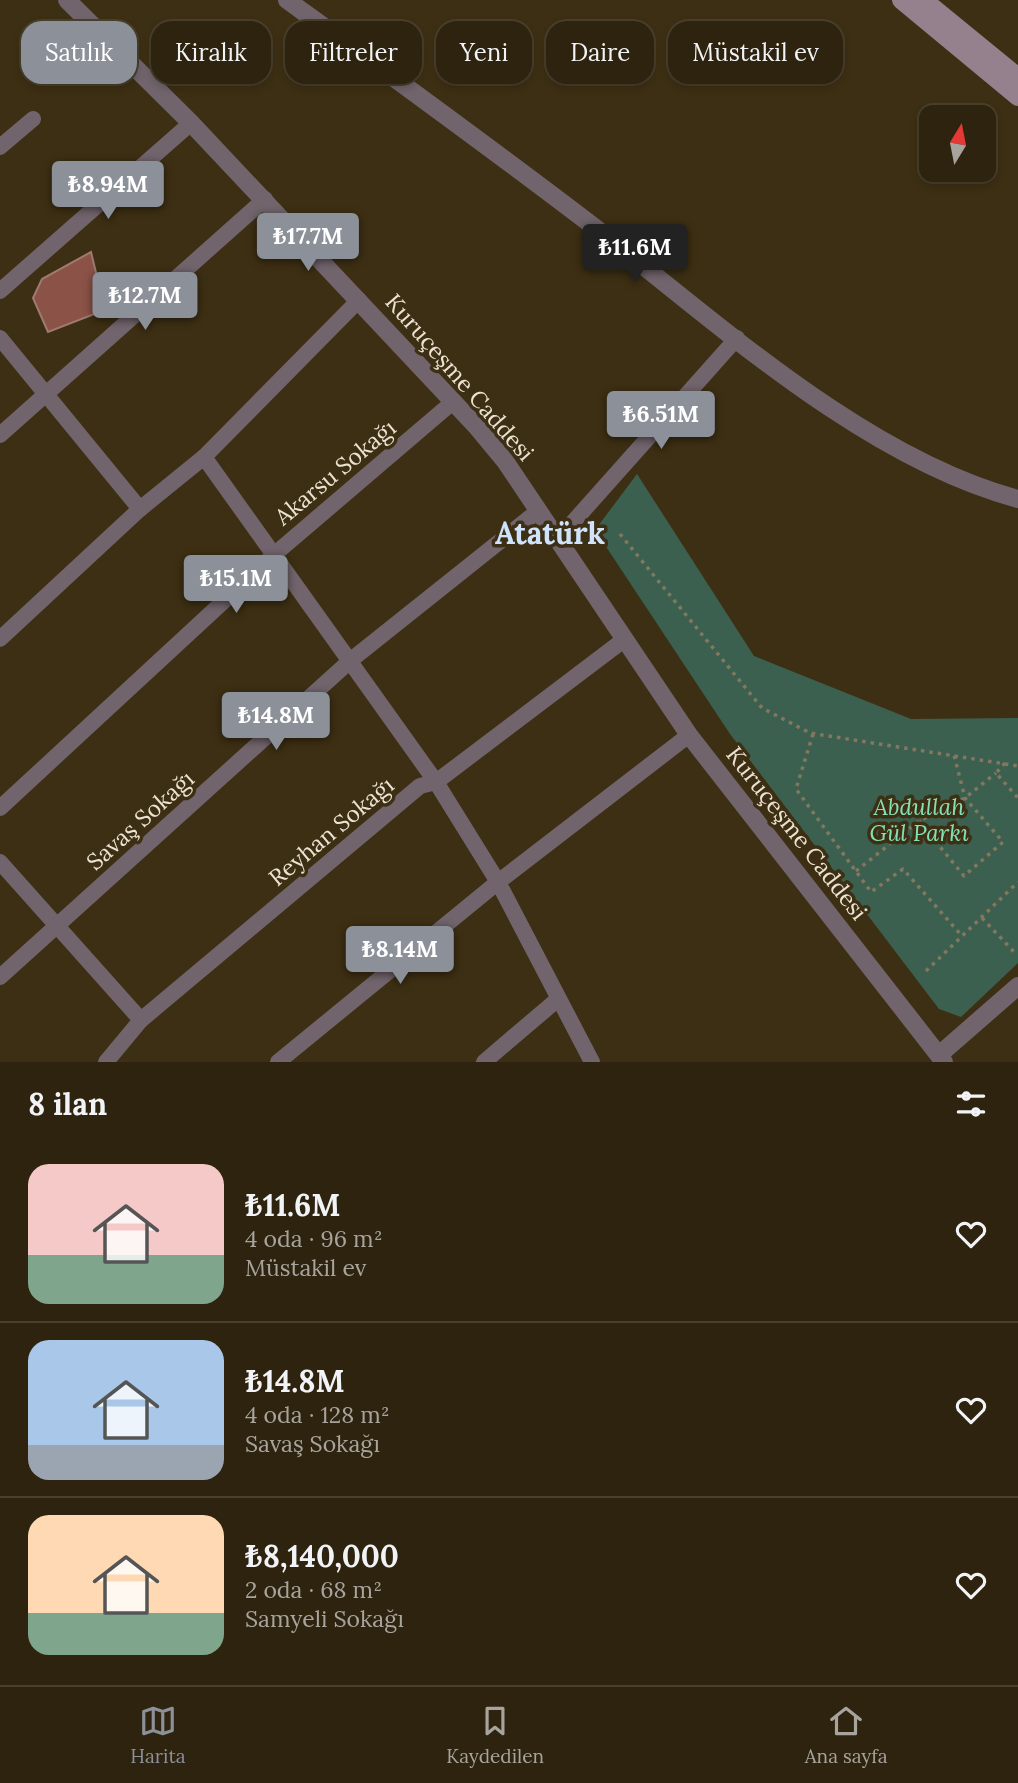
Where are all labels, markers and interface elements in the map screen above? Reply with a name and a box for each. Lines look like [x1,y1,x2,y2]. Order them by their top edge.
chip: Satılık [21,21,137,84]
chip: Kiralık [151,21,271,84]
chip: Filtreler [285,21,422,84]
chip: Yeni [436,21,532,84]
chip: Daire [546,21,654,84]
chip: Müstakil ev [668,21,843,84]
north arrow [919,105,996,182]
map controls [919,105,996,182]
pin: ₺8.94M [51,162,165,221]
text: ₺8.94M [68,169,148,198]
pin: ₺17.7M [251,214,365,273]
text: ₺17.7M [273,221,343,250]
pin: ₺11.6M [578,224,692,284]
text: ₺11.6M [598,232,672,261]
pin: ₺12.7M [88,272,202,332]
text: ₺12.7M [108,280,182,309]
street label: Kuruçeşme Caddesi [379,287,541,467]
pin: ₺6.51M [604,392,718,451]
text: ₺6.51M [623,399,699,428]
street label: Akarsu Sokağı [268,413,402,532]
district label: Atatürk [495,514,605,552]
pin: ₺15.1M [179,556,293,615]
text: ₺15.1M [200,563,272,592]
pin: ₺14.8M [219,692,333,752]
text: ₺14.8M [238,700,314,729]
street label: Kuruçeşme Caddesi [720,740,874,926]
street label: Savaş Sokağı [80,764,200,876]
street label: Reyhan Sokağı [262,770,400,892]
park label: Abdullah Gül Parkı [869,792,969,847]
pin: ₺8.14M [343,926,457,986]
text: ₺8.14M [362,934,438,963]
text: 8 ilan [28,1085,107,1123]
icon: filters [952,1085,990,1123]
text: ₺11.6M [245,1186,341,1224]
icon: home [84,1192,168,1276]
icon: heart [952,1215,990,1253]
text: 4 oda · 96 m² [245,1224,383,1253]
text: Müstakil ev [245,1253,366,1282]
text: ₺14.8M [245,1362,345,1400]
icon: home [84,1368,168,1452]
icon: heart [952,1391,990,1429]
text: 4 oda · 128 m² [245,1400,390,1429]
text: Savaş Sokağı [245,1429,380,1458]
text: ₺8,140,000 [245,1537,399,1575]
icon: home [84,1543,168,1627]
icon: heart [952,1566,990,1604]
text: 2 oda · 68 m² [245,1575,382,1604]
text: Samyeli Sokağı [245,1604,404,1633]
tab: Harita [130,1702,186,1768]
tab: Kaydedilen [446,1702,544,1768]
tab: Ana sayfa [805,1702,888,1768]

